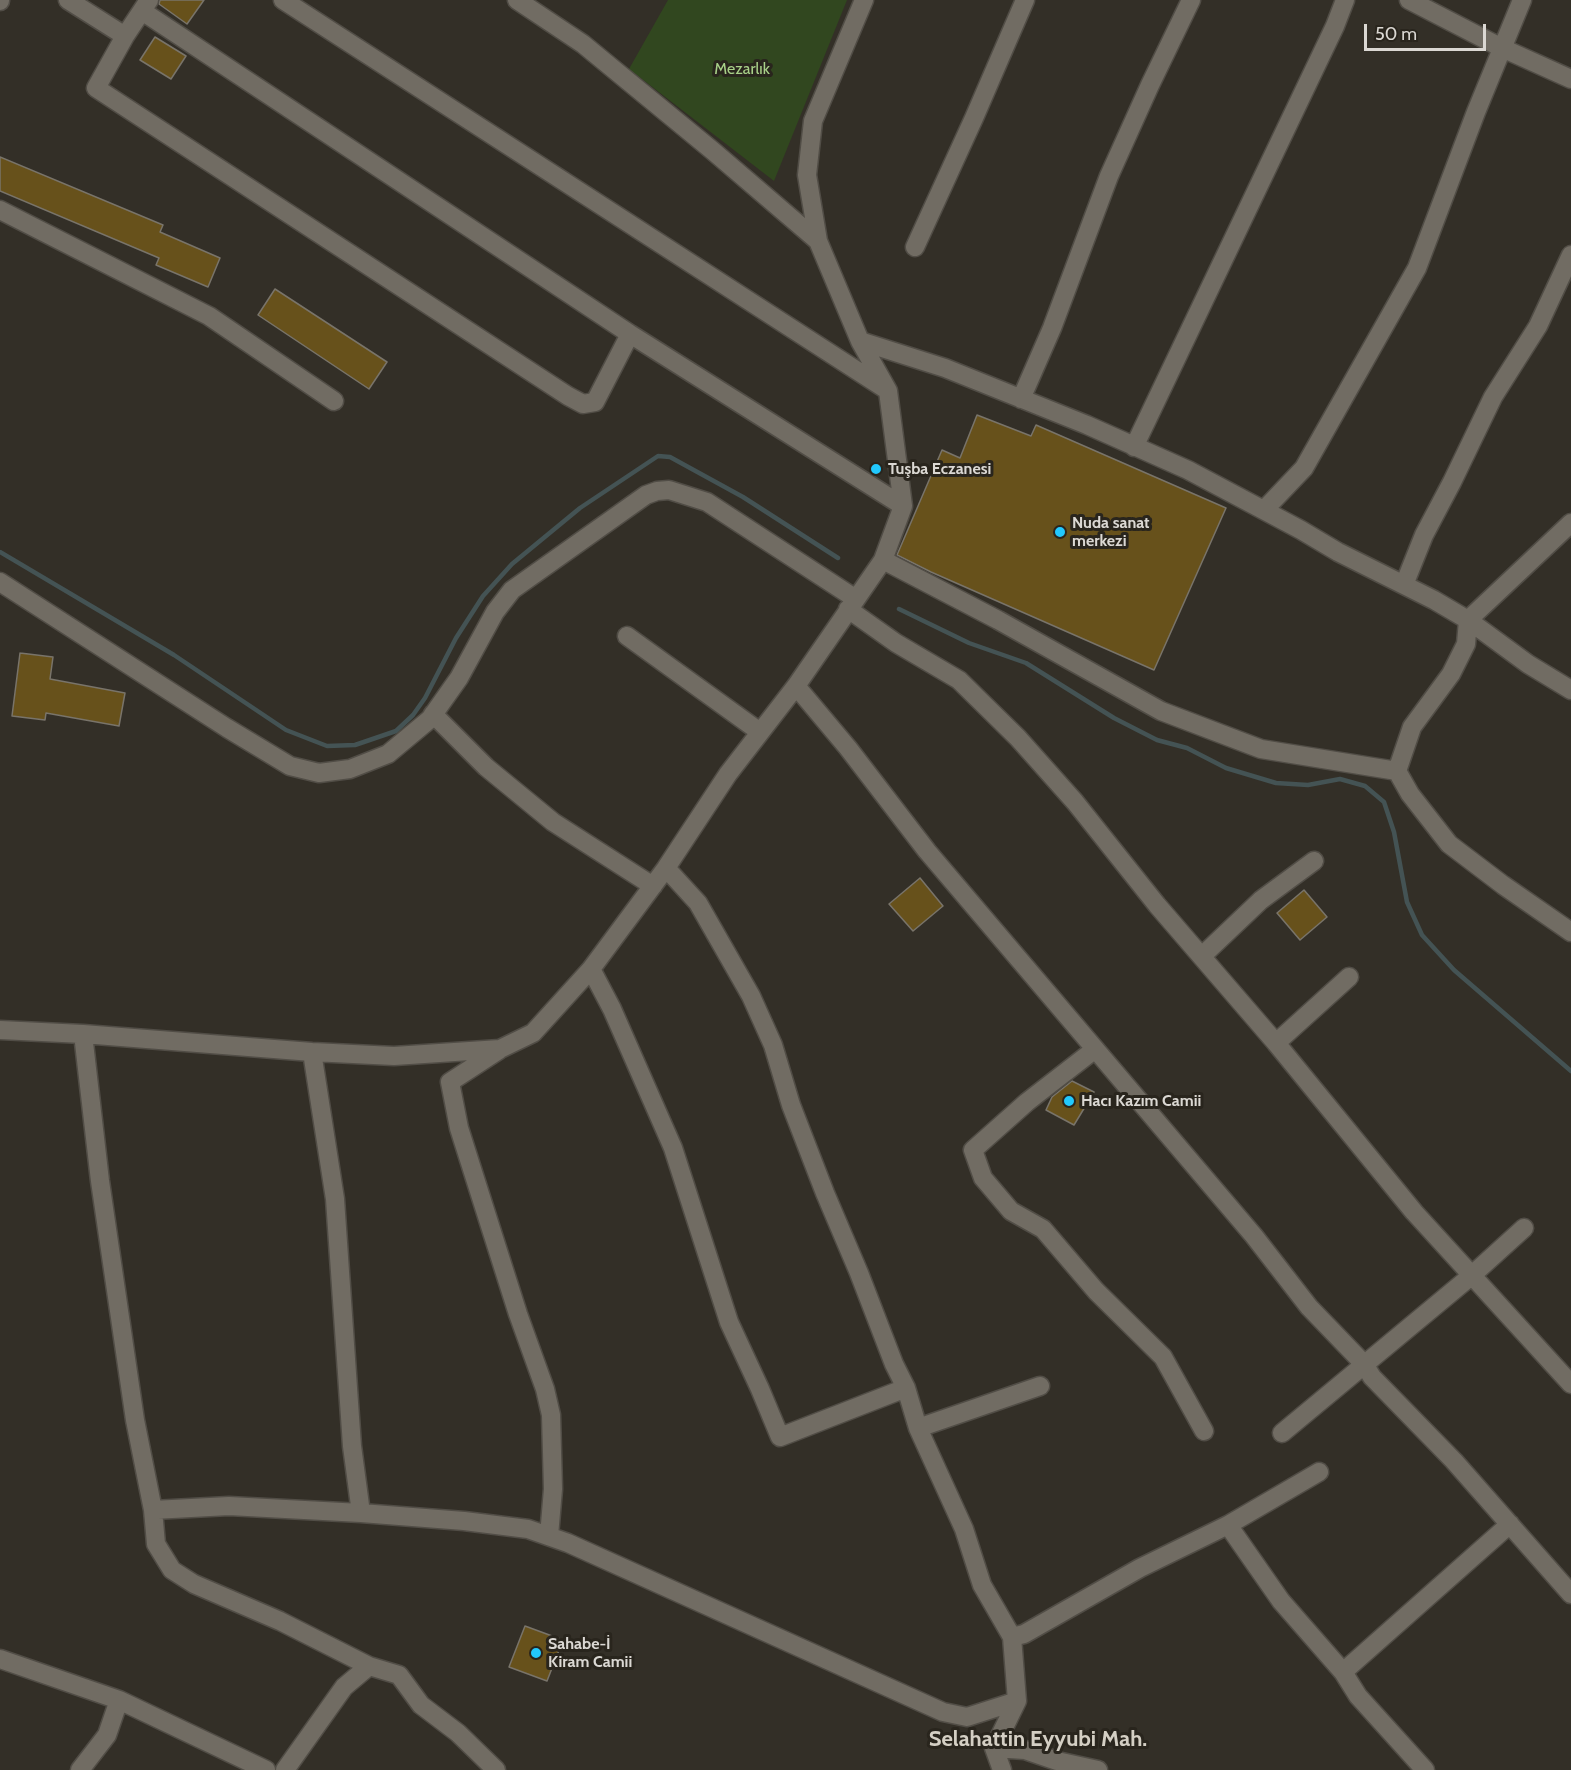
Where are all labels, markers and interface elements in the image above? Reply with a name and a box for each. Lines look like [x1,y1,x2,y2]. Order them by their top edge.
scale bar [1367,12,1488,50]
text: 50 m [1375,23,1417,45]
park label: Mezarlık [714,59,770,79]
place label: Tuşba Eczanesi [888,459,991,479]
marker: Tuşba Eczanesi [869,462,883,476]
place label: Nuda sanat merkezi [1072,513,1150,551]
marker: Nuda sanat merkezi [1053,525,1067,539]
place label: Hacı Kazım Camii [1081,1091,1201,1111]
marker: Hacı Kazım Camii [1062,1094,1076,1108]
place label: Sahabe-İ Kiram Camii [548,1634,632,1672]
marker: Sahabe-İ Kiram Camii [529,1646,543,1660]
district label: Selahattin Eyyubi Mah. [929,1727,1147,1753]

